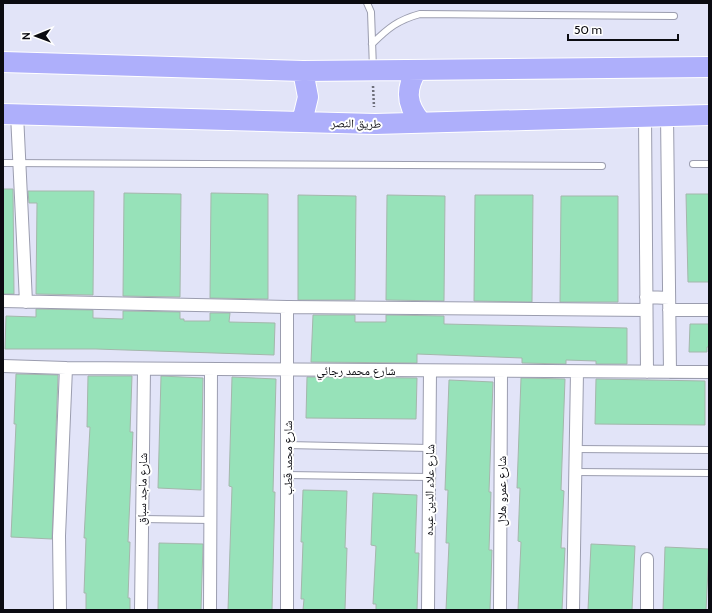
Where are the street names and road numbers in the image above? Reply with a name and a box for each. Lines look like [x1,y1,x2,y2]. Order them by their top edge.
street label: طريق النصر [330,115,381,131]
street label: شارع محمد رجائي [316,363,396,381]
street label: شارع محمد قطب [280,421,296,495]
street label: شارع علاء الدين عبده [421,444,438,536]
street label: شارع ماجد سباق [134,453,151,525]
street label: شارع عمرو هلال [494,456,510,526]

